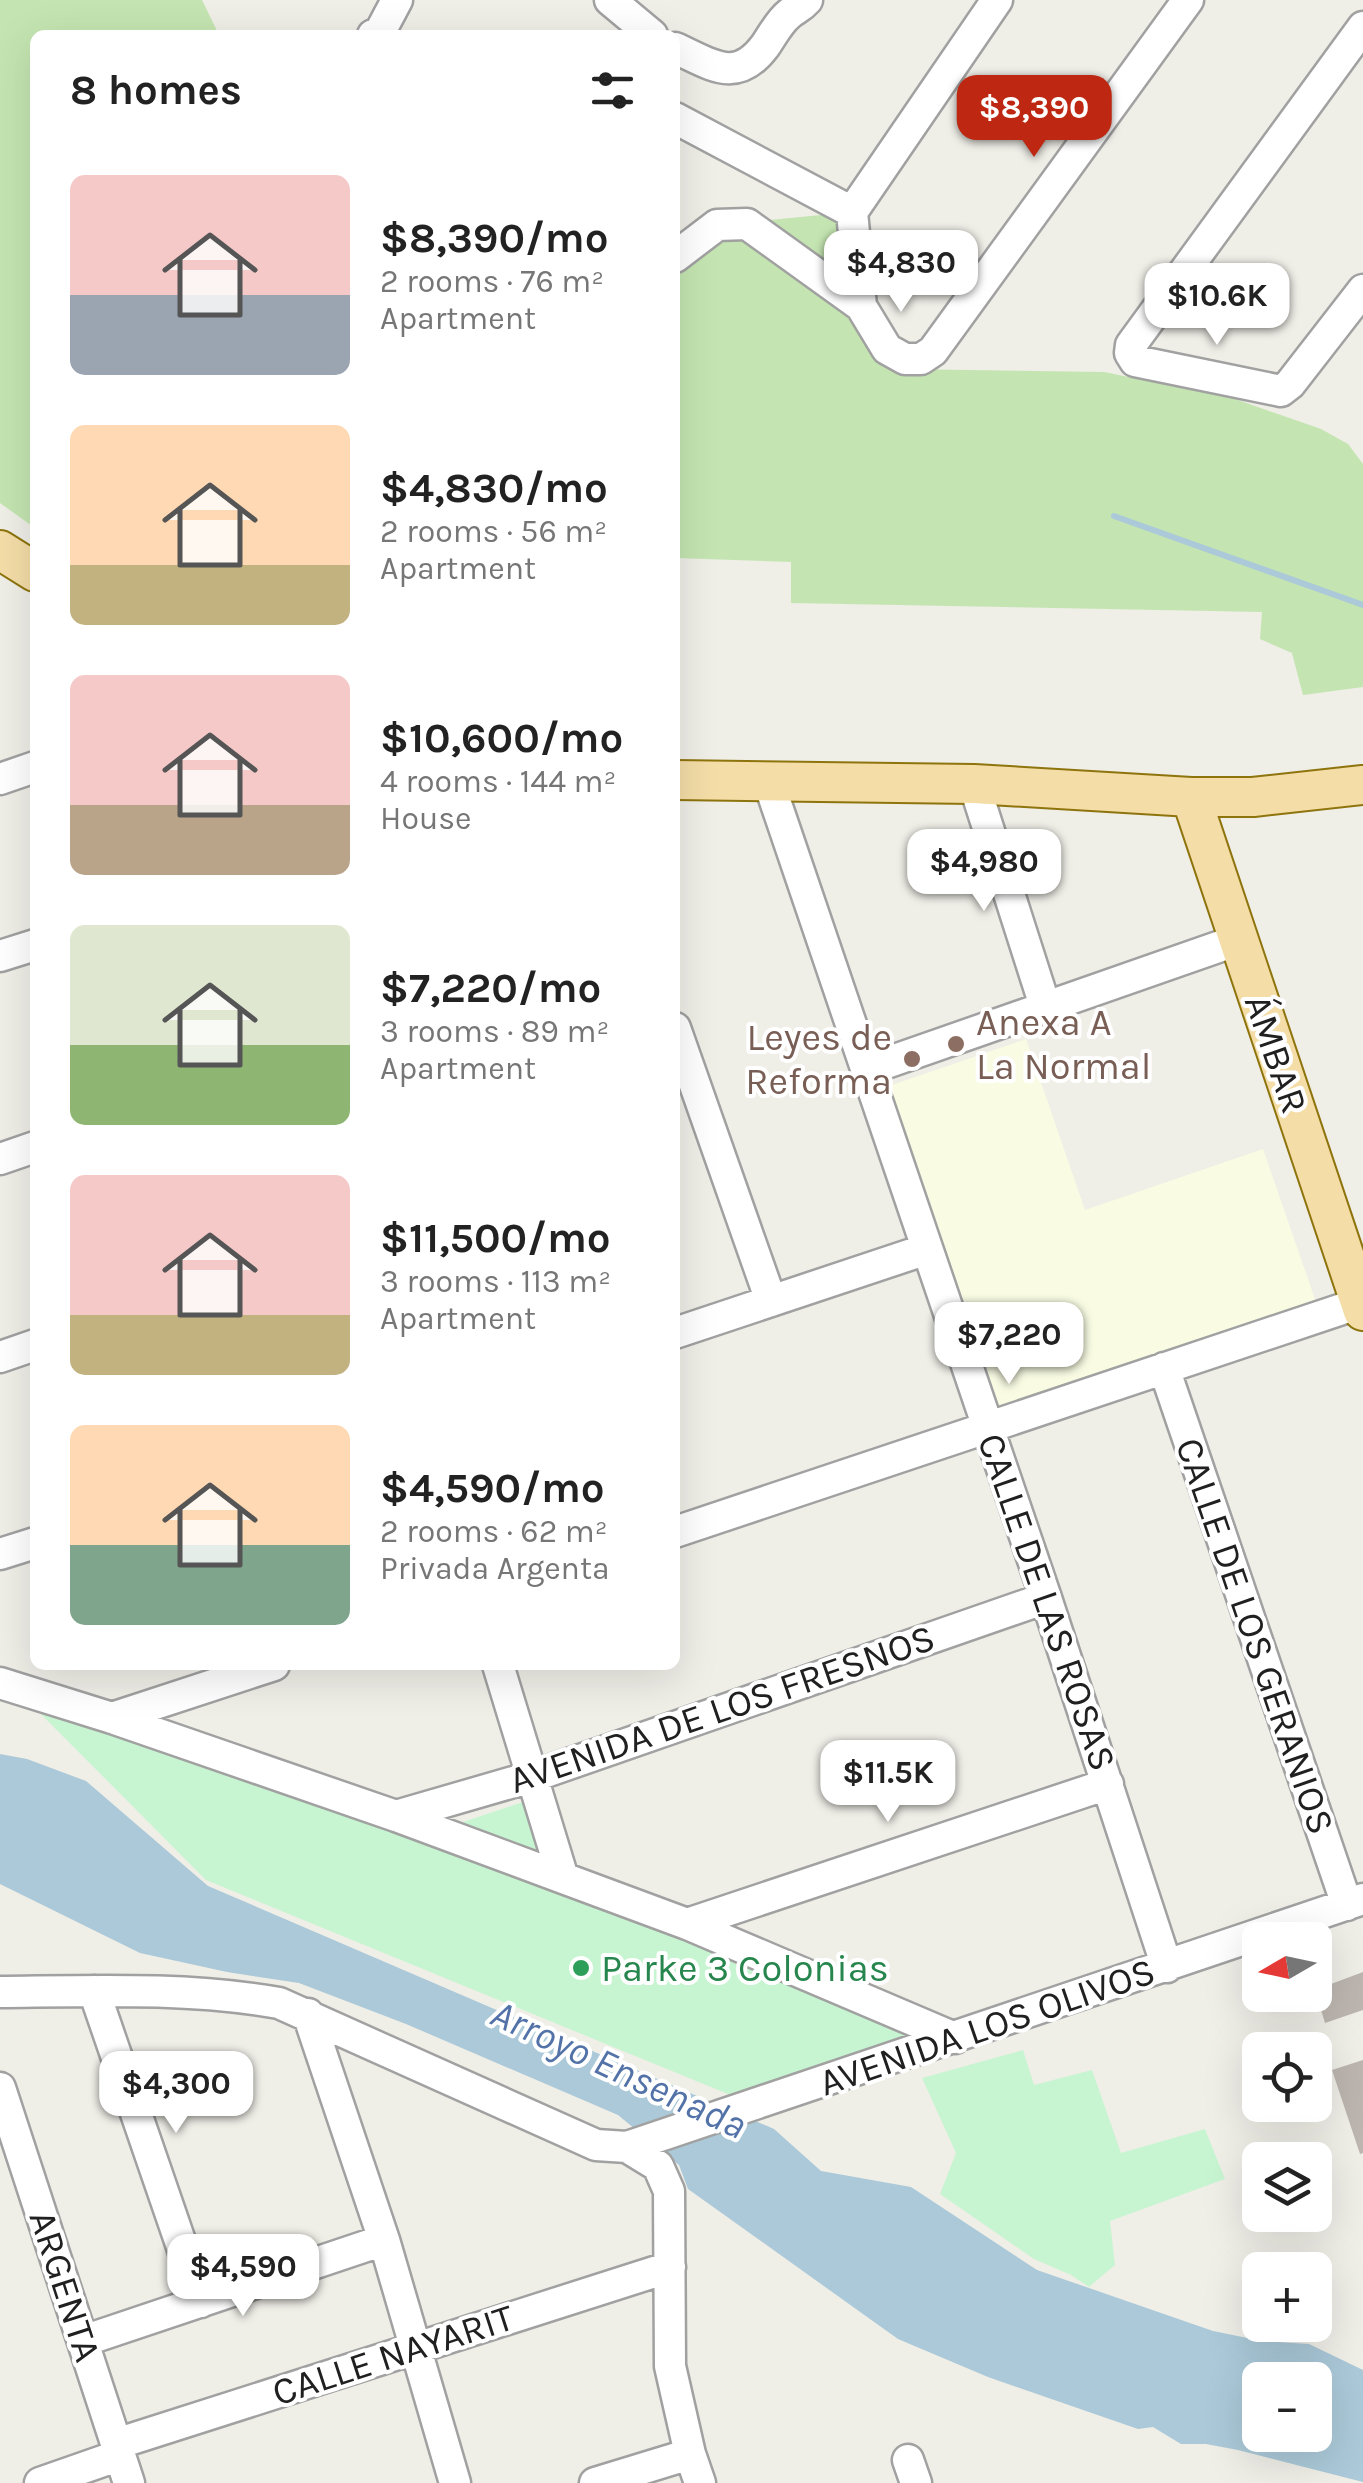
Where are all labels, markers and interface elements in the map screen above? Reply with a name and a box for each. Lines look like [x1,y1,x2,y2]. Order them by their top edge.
icon: filters [585,63,640,118]
text: 8 homes [70,65,242,115]
pin: $8,390 [953,75,1115,160]
text: $8,390 [979,89,1089,126]
text: $8,390/mo [380,213,608,263]
icon: home [150,215,270,335]
pin: $4,830 [820,230,982,315]
text: $4,830 [846,244,956,281]
text: 2 rooms · 76 m² [380,263,604,300]
pin: $10.6K [1136,263,1298,348]
text: $10.6K [1167,277,1267,314]
text: Apartment [380,300,536,337]
text: $4,830/mo [380,463,608,513]
icon: home [150,465,270,585]
text: 2 rooms · 56 m² [380,513,607,550]
text: Apartment [380,550,536,587]
text: $10,600/mo [380,713,623,763]
icon: home [150,715,270,835]
text: 4 rooms · 144 m² [380,763,616,800]
text: House [380,800,472,837]
pin: $4,980 [903,829,1065,914]
text: $4,980 [929,843,1039,880]
text: $7,220/mo [380,963,601,1013]
icon: home [150,965,270,1085]
street label: ÁMBAR [1235,988,1318,1119]
place label: Anexa A La Normal [976,1000,1151,1089]
text: 3 rooms · 89 m² [380,1013,609,1050]
place label: Leyes de Reforma [745,1015,892,1104]
marker: Anexa A La Normal [945,1033,967,1055]
marker: Leyes de Reforma [901,1048,923,1070]
text: Apartment [380,1050,536,1087]
text: $11,500/mo [380,1213,611,1263]
icon: home [150,1215,270,1335]
text: 3 rooms · 113 m² [380,1263,611,1300]
text: Apartment [380,1300,536,1337]
pin: $7,220 [928,1302,1090,1387]
text: $7,220 [956,1316,1062,1353]
street label: CALLE DE LAS ROSAS [968,1427,1126,1777]
street label: CALLE DE LOS GERANIOS [1166,1432,1344,1840]
text: $4,590/mo [380,1463,605,1513]
icon: home [150,1465,270,1585]
text: 2 rooms · 62 m² [380,1513,608,1550]
text: Privada Argenta [380,1550,610,1587]
street label: AVENIDA DE LOS FRESNOS [503,1615,941,1803]
pin: $11.5K [807,1740,969,1825]
text: $11.5K [842,1754,934,1791]
north arrow [1242,1922,1332,2012]
map controls [1242,1922,1332,2452]
place label: Parke 3 Colonias [601,1946,889,1991]
street label: AVENIDA LOS OLIVOS [813,1948,1161,2106]
marker: Parke 3 Colonias [570,1957,592,1979]
water label: Arroyo Ensenada [484,1989,754,2149]
button: locate [1242,2032,1332,2122]
pin: $4,300 [95,2051,257,2136]
text: $4,300 [121,2065,231,2102]
button: layers [1242,2142,1332,2232]
street label: ARGENTA [19,2205,111,2367]
pin: $4,590 [162,2234,324,2319]
text: $4,590 [189,2248,297,2285]
button: + [1242,2252,1332,2342]
street label: CALLE NAYARIT [267,2295,519,2415]
button: − [1242,2362,1332,2452]

